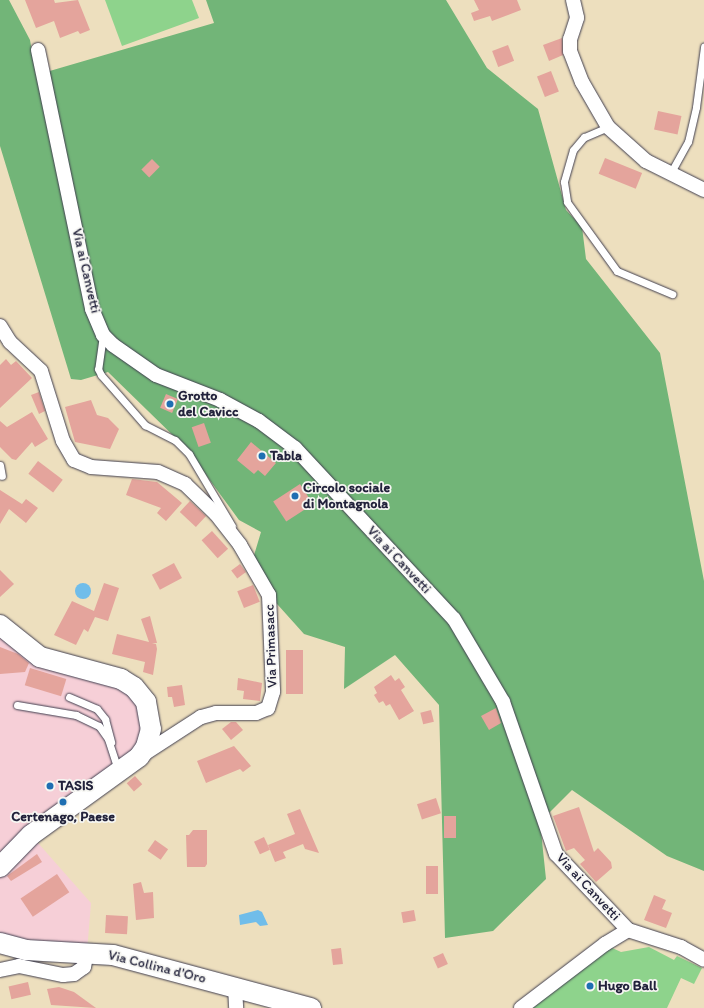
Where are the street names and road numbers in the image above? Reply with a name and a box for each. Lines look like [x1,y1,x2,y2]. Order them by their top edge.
street label: Via ai Canvetti [68,227,104,315]
street label: Via ai Canvetti [363,523,435,597]
street label: Via Primasacc [261,604,281,688]
street label: Via ai Canvetti [552,850,624,924]
street label: Via Collina d'Oro [106,947,208,987]

